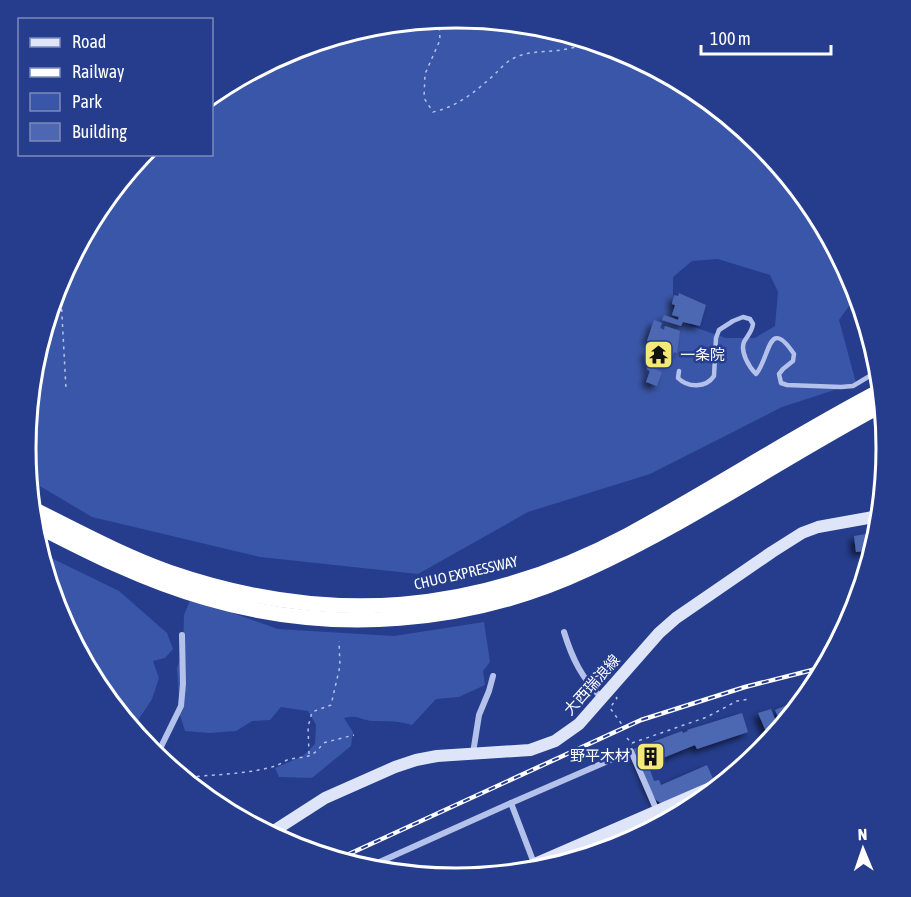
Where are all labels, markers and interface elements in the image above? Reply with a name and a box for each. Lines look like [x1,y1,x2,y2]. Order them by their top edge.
legend [18,18,213,156]
scale bar [701,18,832,56]
text: 100 m [710,28,751,49]
text: Road [72,31,106,52]
text: Railway [72,61,124,82]
text: Park [72,91,102,112]
text: Building [72,121,127,142]
temple icon: 一条院 [643,339,675,371]
place label: 一条院 [680,346,725,363]
street label: CHUO EXPRESSWAY [412,552,520,593]
street label: 大西瑞浪線 [560,651,623,718]
building icon: 野平木材 [635,740,667,772]
place label: 野平木材 [570,747,630,764]
north arrow [833,819,893,879]
text: N [857,825,868,843]

